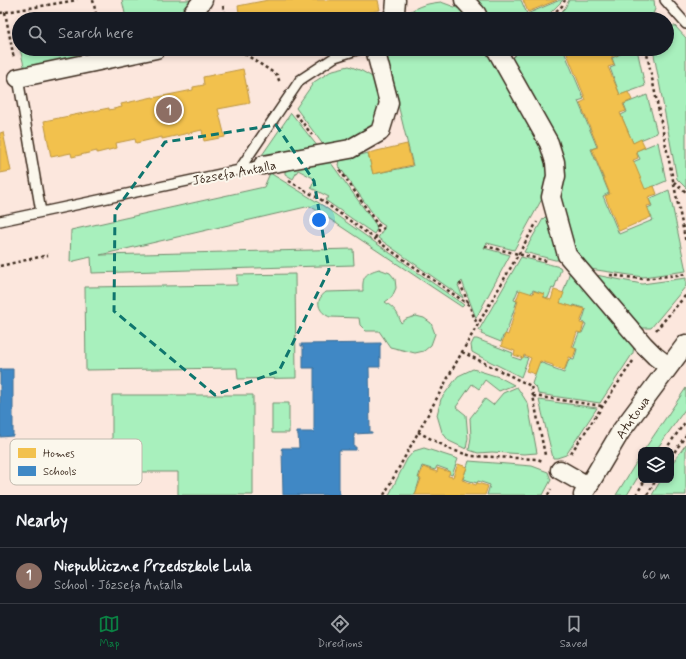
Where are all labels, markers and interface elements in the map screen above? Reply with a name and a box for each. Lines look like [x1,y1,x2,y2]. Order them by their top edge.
search box [12,12,674,56]
icon: search [26,23,48,45]
text: Search here [58,24,134,44]
pin: 1 [156,95,182,125]
street label: Józsefa Antalla [191,157,278,190]
your location [309,210,329,230]
street label: Atutowa [612,393,654,443]
legend [10,439,142,485]
text: Homes [43,447,75,461]
map controls [638,447,674,483]
button: layers [638,447,674,483]
text: Schools [43,465,77,479]
text: Nearby [16,510,68,532]
text: Niepubliczne Przedszkole Lula [54,557,252,577]
text: 1 [26,567,32,584]
text: 60 m [642,567,670,584]
text: School · Józsefa Antalla [54,577,183,594]
tab: Map [98,613,120,651]
tab: Directions [317,613,363,651]
tab: Saved [560,613,587,651]

